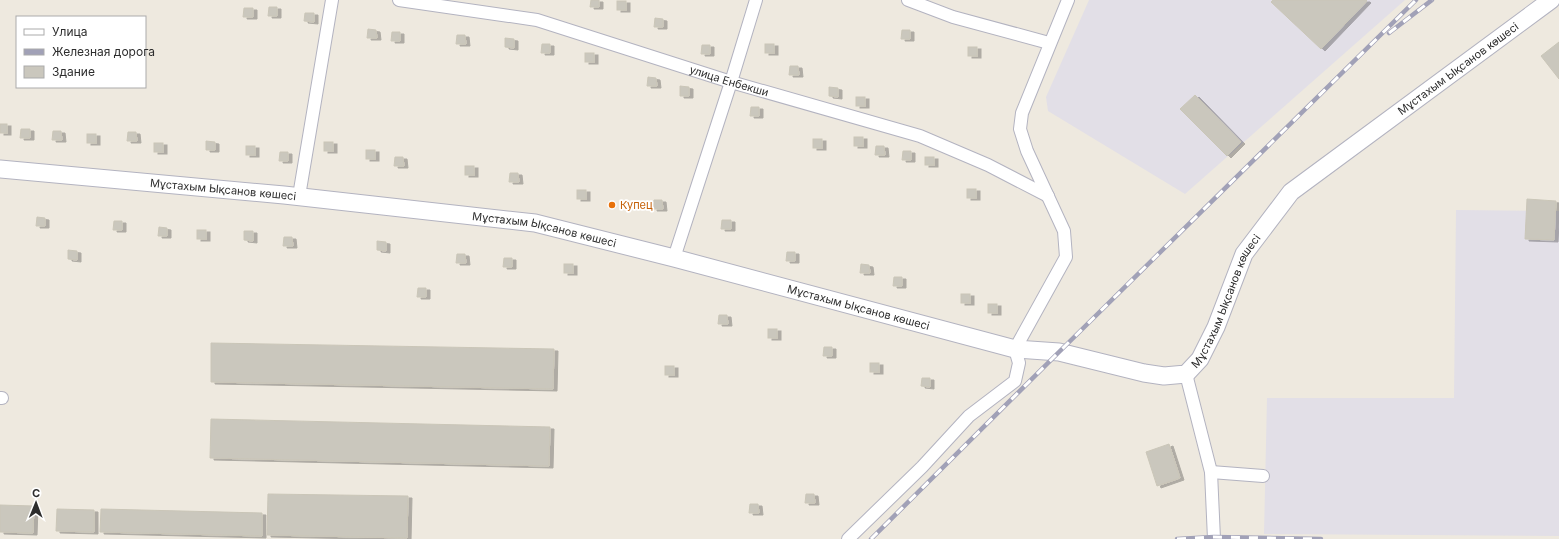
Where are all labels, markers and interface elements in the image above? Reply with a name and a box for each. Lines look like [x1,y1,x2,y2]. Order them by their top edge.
legend [16,16,146,88]
street label: Мұстахым Ықсанов көшесі [1395,19,1521,118]
text: Улица [52,24,87,39]
text: Железная дорога [52,44,155,59]
street label: улица Енбекши [688,62,770,99]
text: Здание [52,64,95,79]
street label: Мұстахым Ықсанов көшесі [149,176,297,203]
place label: Купец [620,198,653,212]
marker: Купец [607,200,617,210]
street label: Мұстахым Ықсанов көшесі [472,209,618,250]
street label: Мұстахым Ықсанов көшесі [1188,232,1263,371]
street label: Мұстахым Ықсанов көшесі [786,282,931,333]
north arrow [16,483,56,523]
text: С [32,486,40,500]

